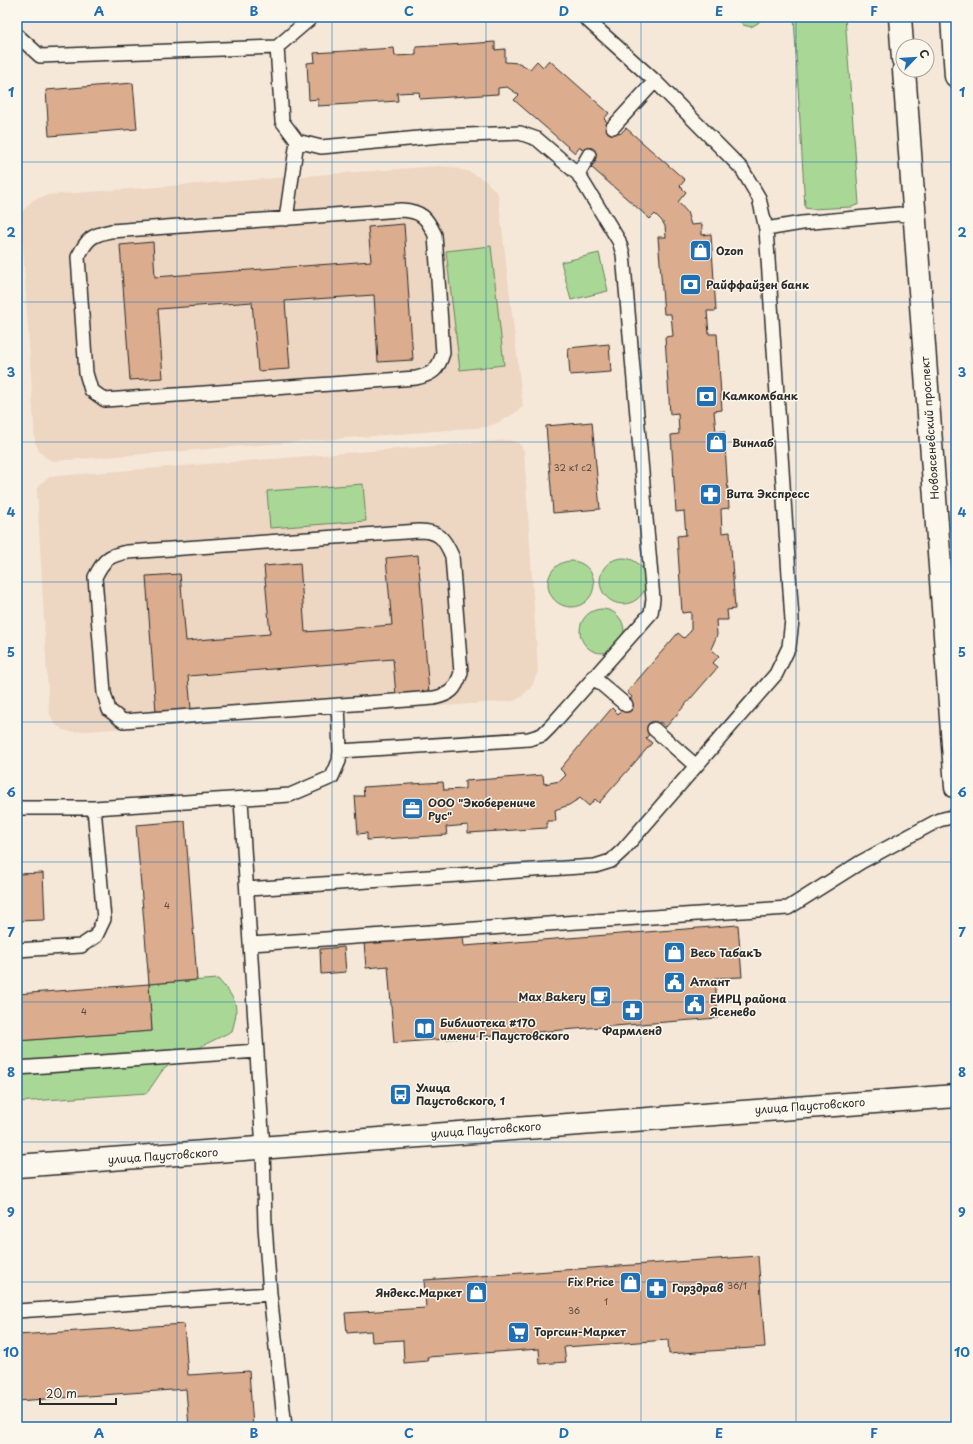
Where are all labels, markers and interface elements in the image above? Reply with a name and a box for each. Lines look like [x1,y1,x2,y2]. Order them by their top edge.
text: A [94,1,104,20]
text: B [250,1,259,20]
text: C [404,1,414,20]
text: D [559,1,569,20]
text: E [715,1,723,20]
text: F [870,1,878,20]
north arrow [895,38,935,78]
text: С [915,46,934,61]
text: 1 [8,82,14,101]
text: 1 [959,82,965,101]
text: 2 [6,222,16,241]
text: 2 [957,222,967,241]
shop icon: Ozon [688,238,714,264]
place label: Ozon [716,242,744,259]
bank icon: Райффайзен банк [678,272,704,298]
place label: Райффайзен банк [706,276,810,293]
street label: Новоясеневский проспект [916,355,943,500]
text: 3 [7,362,16,381]
text: 3 [958,362,967,381]
bank icon: Камкомбанк [693,383,719,409]
place label: Камкомбанк [722,387,799,404]
shop icon: Винлаб [704,430,730,456]
place label: Винлаб [732,434,774,451]
house number: 32 к1 с2 [554,460,592,474]
pharmacy icon: Вита Экспресс [698,481,724,507]
place label: Вита Экспресс [726,485,810,502]
text: 4 [7,502,16,521]
text: 4 [958,502,967,521]
text: 5 [7,642,15,661]
text: 5 [958,642,966,661]
text: 6 [6,782,16,801]
text: 6 [957,782,967,801]
place label: ООО "Экоберениче Рус" [428,794,536,824]
office icon: ООО "Экоберениче Рус" [399,796,425,822]
house number: 4 [164,898,170,912]
text: 7 [7,922,15,941]
text: 7 [958,922,966,941]
shop icon: Весь ТабакЪ [661,940,687,966]
place label: Весь ТабакЪ [690,944,762,961]
public building icon: Атлант [662,969,688,995]
place label: Атлант [690,973,731,990]
cafe icon: Max Bakery [588,984,614,1010]
place label: Max Bakery [519,988,586,1005]
place label: ЕИРЦ района Ясенево [710,990,787,1020]
public building icon: ЕИРЦ района Ясенево [681,992,707,1018]
pharmacy icon: Фармленд [619,998,645,1024]
house number: 4 [81,1004,87,1018]
place label: Библиотека #170 имени Г. Паустовского [440,1014,570,1044]
library icon: Библиотека #170 имени Г. Паустовского [412,1016,438,1042]
place label: Фармленд [602,1022,662,1039]
text: 8 [7,1062,15,1081]
text: 8 [958,1062,966,1081]
place label: Улица Паустовского, 1 [415,1079,505,1109]
bus stop icon: Улица Паустовского, 1 [387,1081,413,1107]
street label: улица Паустовского [754,1093,866,1118]
street label: улица Паустовского [430,1117,542,1142]
street label: улица Паустовского [107,1143,219,1168]
text: 9 [7,1202,15,1221]
text: 9 [958,1202,966,1221]
shop icon: Fix Price [617,1269,643,1295]
place label: Fix Price [568,1273,614,1290]
pharmacy icon: Горздрав [643,1275,669,1301]
house number: 36/1 [727,1278,747,1292]
place label: Горздрав [672,1279,724,1296]
shop icon: Яндекс.Маркет [464,1280,490,1306]
place label: Яндекс.Маркет [376,1284,462,1301]
house number: 1 [604,1294,608,1308]
house number: 36 [568,1303,580,1317]
supermarket icon: Торгсин-Маркет [505,1319,531,1345]
place label: Торгсин-Маркет [534,1323,626,1340]
text: 10 [3,1342,19,1361]
text: 10 [954,1342,970,1361]
scale bar [40,1380,116,1406]
text: 20 m [46,1384,77,1402]
text: A [94,1423,104,1442]
text: B [250,1423,259,1442]
text: C [404,1423,414,1442]
text: D [559,1423,569,1442]
text: E [715,1423,723,1442]
text: F [870,1423,878,1442]

